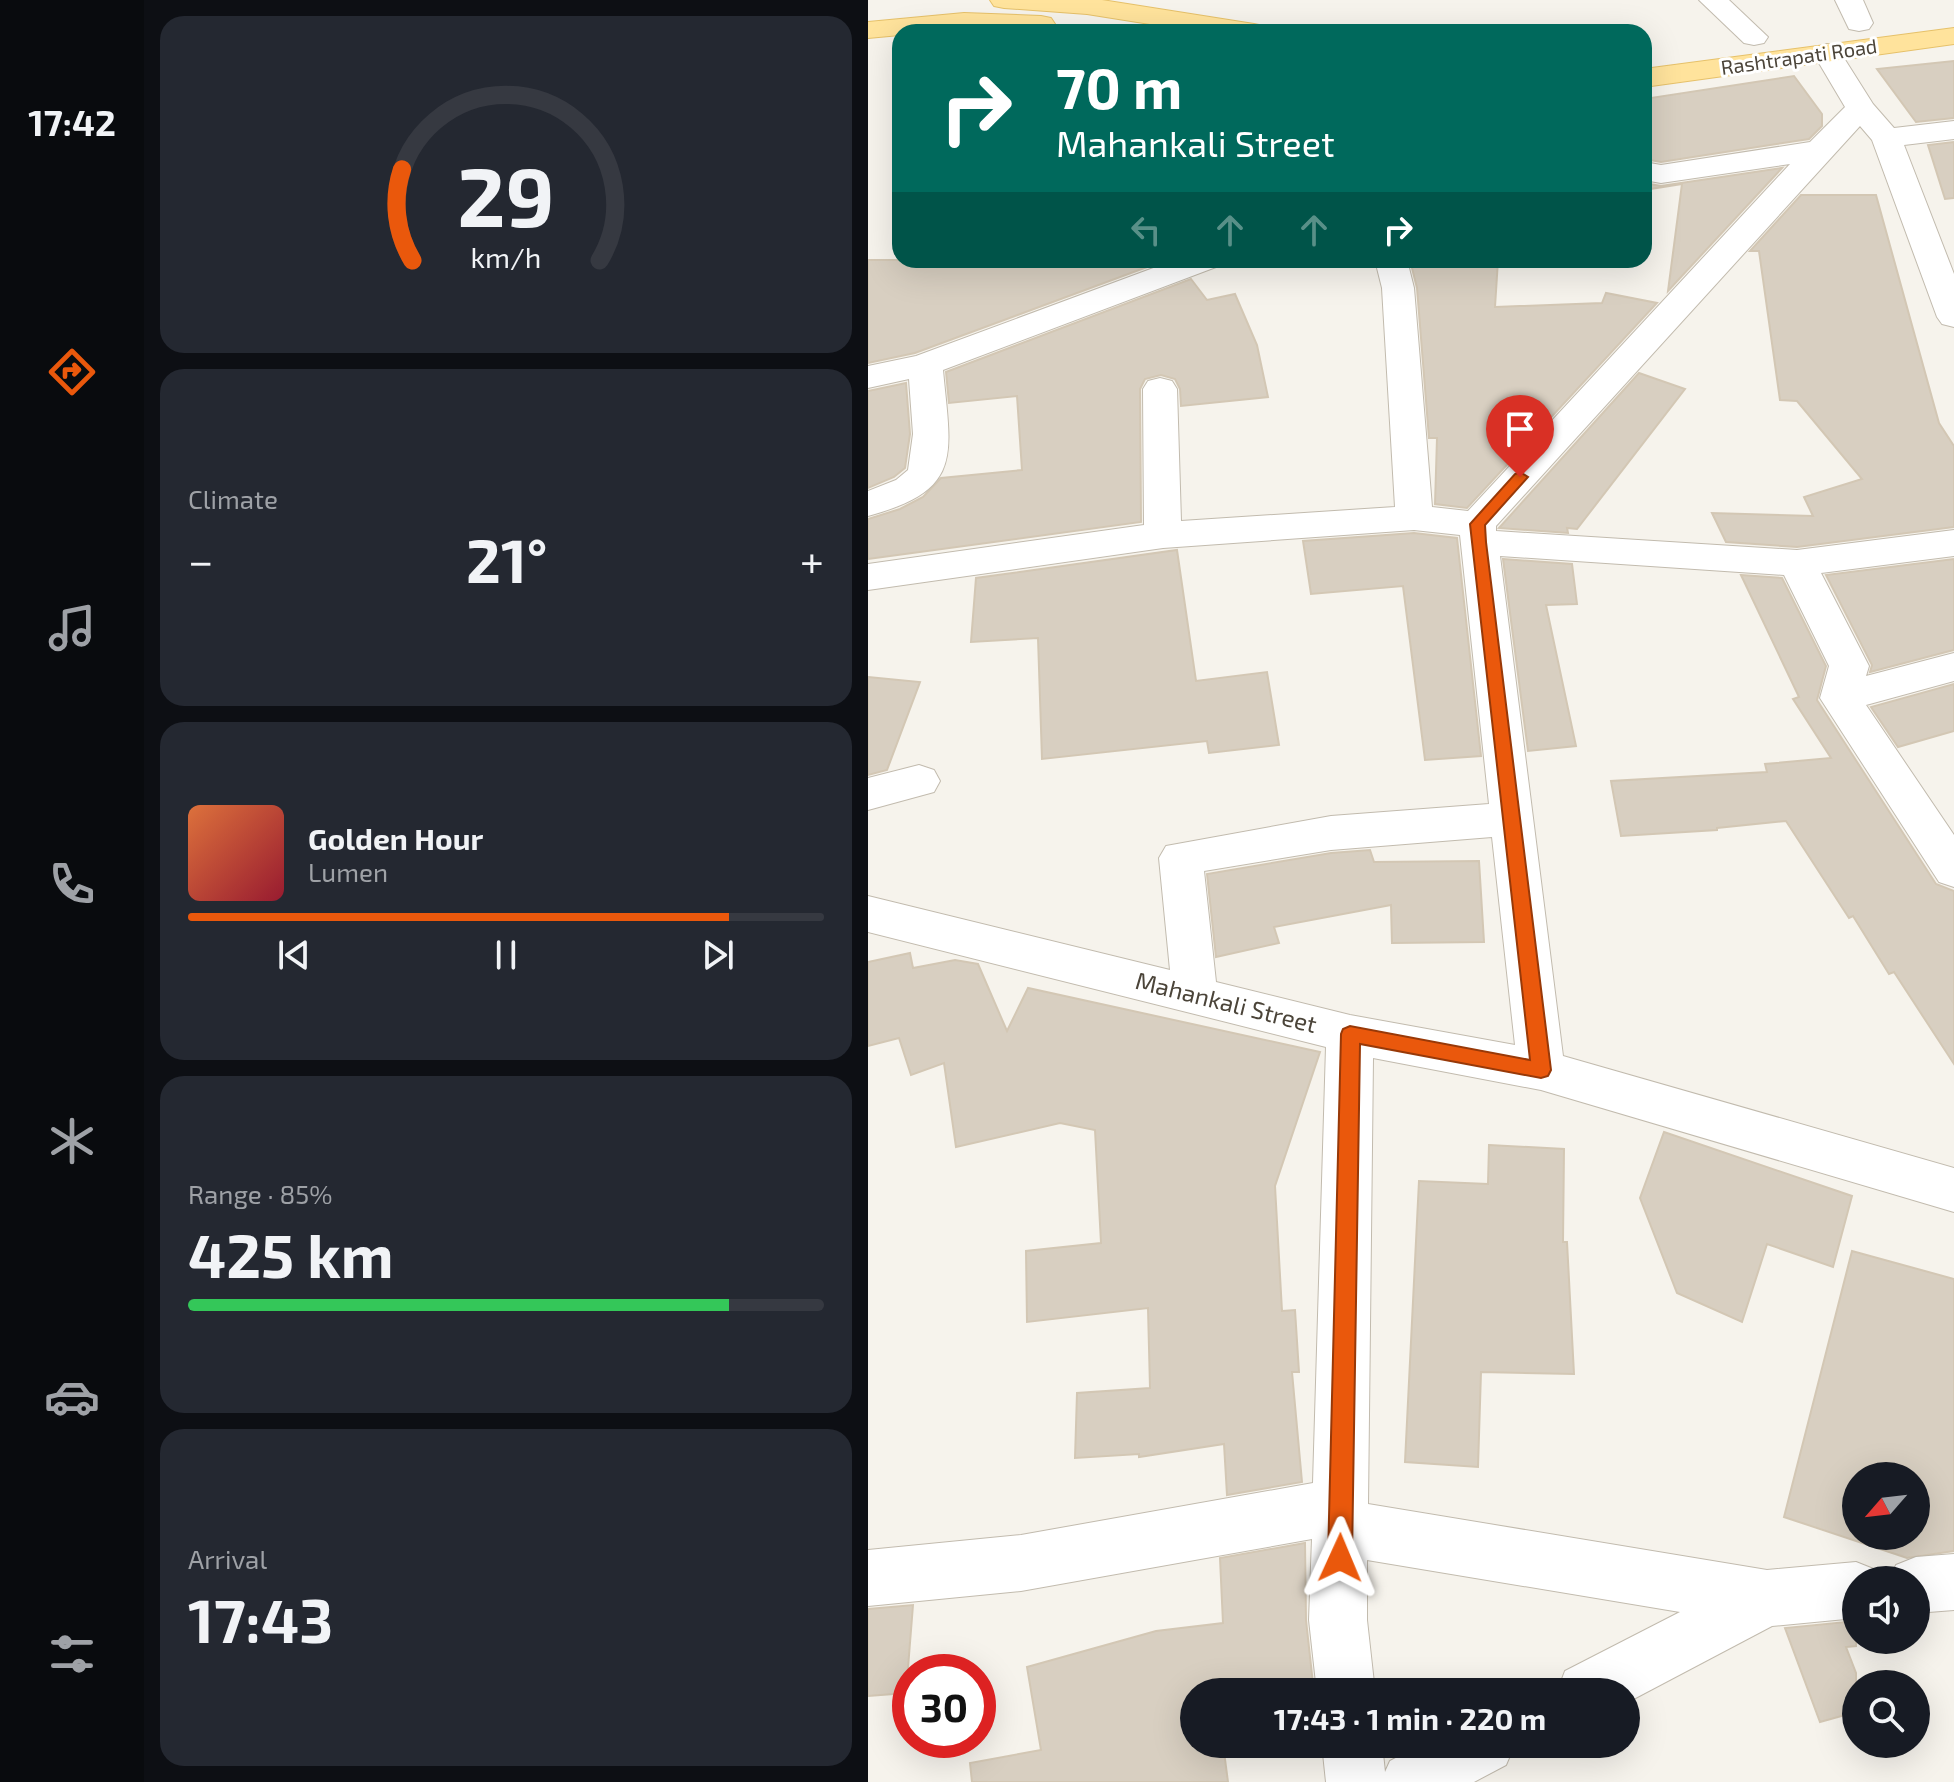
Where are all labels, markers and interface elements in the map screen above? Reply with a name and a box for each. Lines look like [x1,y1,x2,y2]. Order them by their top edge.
street label: Rashtrapati Road [1719,33,1878,79]
text: 70 m [1056,53,1182,120]
icon: right [924,56,1028,160]
text: 17:42 [28,100,116,143]
text: Mahankali Street [1056,121,1335,164]
text: 29 [457,143,555,243]
icon: left [1124,208,1168,252]
icon: ahead [1208,208,1252,252]
icon: ahead [1292,208,1336,252]
icon: right [1376,208,1420,252]
text: km/h [471,239,541,274]
icon: directions [44,344,100,400]
pin [1486,395,1554,477]
icon: arrive [1498,407,1542,451]
text: Climate [188,483,278,514]
text: 21° [466,523,547,595]
text: − [188,533,214,586]
text: + [800,533,824,586]
icon: music [44,600,100,656]
text: Golden Hour [308,820,483,856]
icon: phone [44,856,100,912]
text: Lumen [308,856,388,887]
icon: previous [272,933,316,977]
icon: pause [484,933,528,977]
icon: next [696,933,740,977]
street label: Mahankali Street [1133,965,1320,1038]
icon: climate [44,1113,100,1169]
text: Range · 85% [188,1178,333,1209]
text: 425 km [188,1218,394,1290]
icon: car [44,1369,100,1425]
north arrow [1842,1462,1930,1550]
map controls [1842,1462,1930,1758]
position arrow [1298,1516,1382,1600]
text: Arrival [188,1543,267,1574]
button: sound [1842,1566,1930,1654]
text: 17:43 [188,1583,333,1655]
icon: filters [44,1626,100,1682]
speed limit sign: 30 [892,1654,996,1758]
button: search [1842,1670,1930,1758]
text: 17:43 · 1 min · 220 m [1274,1700,1546,1736]

